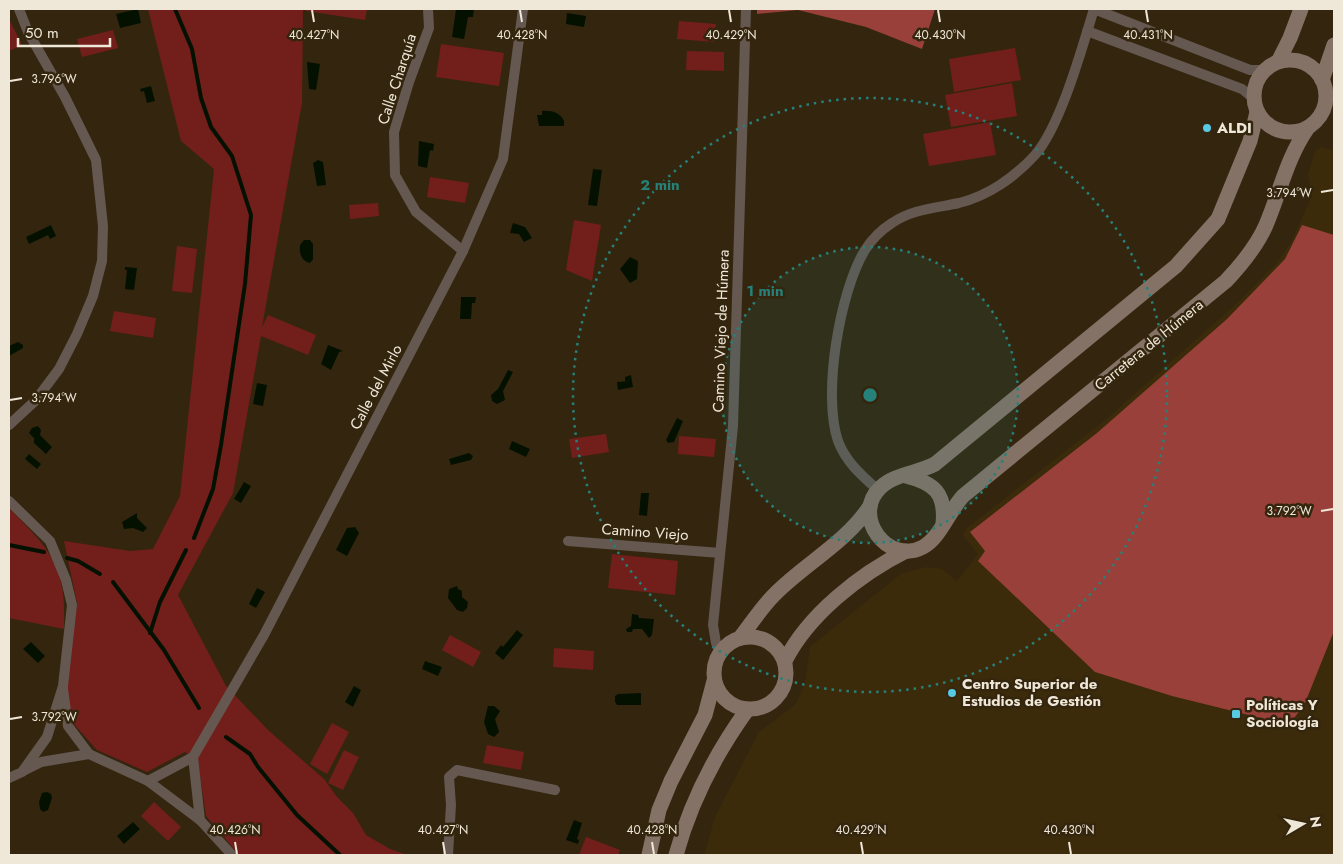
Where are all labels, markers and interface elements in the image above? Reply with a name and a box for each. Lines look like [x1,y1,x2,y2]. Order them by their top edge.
scale bar [18,15,110,47]
text: 50 m [25,22,59,44]
text: 40.427°N [289,26,339,44]
text: 40.428°N [497,26,547,44]
text: 40.429°N [705,26,757,44]
text: 40.430°N [914,26,966,44]
text: 40.431°N [1123,26,1173,44]
street label: Calle Charquía [372,31,422,127]
text: 3.796°W [31,70,77,88]
place label: ALDI [1216,117,1252,139]
marker: ALDI [1201,122,1213,134]
text: 2 min [640,174,680,196]
text: 3.794°W [1266,184,1312,202]
street label: Camino Viejo de Húmera [707,249,735,413]
text: 1 min [746,280,784,302]
street label: Carretera de Húmera [1090,294,1208,396]
street label: Calle del Mirlo [344,340,408,434]
centre of rings [861,386,879,404]
text: 3.794°W [31,389,77,407]
text: 3.792°W [1266,502,1312,520]
street label: Camino Viejo [601,518,689,546]
place label: Centro Superior de Estudios de Gestión [962,673,1101,712]
marker: Centro Superior de Estudios de Gestión [946,687,958,699]
place label: Políticas Y Sociología [1246,694,1319,733]
text: 3.792°W [31,708,77,726]
marker: Políticas Y Sociología [1230,708,1242,720]
north arrow [1278,799,1328,849]
text: N [1305,815,1327,829]
text: 40.426°N [209,821,261,839]
text: 40.427°N [418,821,468,839]
text: 40.428°N [627,821,677,839]
text: 40.429°N [835,821,887,839]
text: 40.430°N [1043,821,1095,839]

